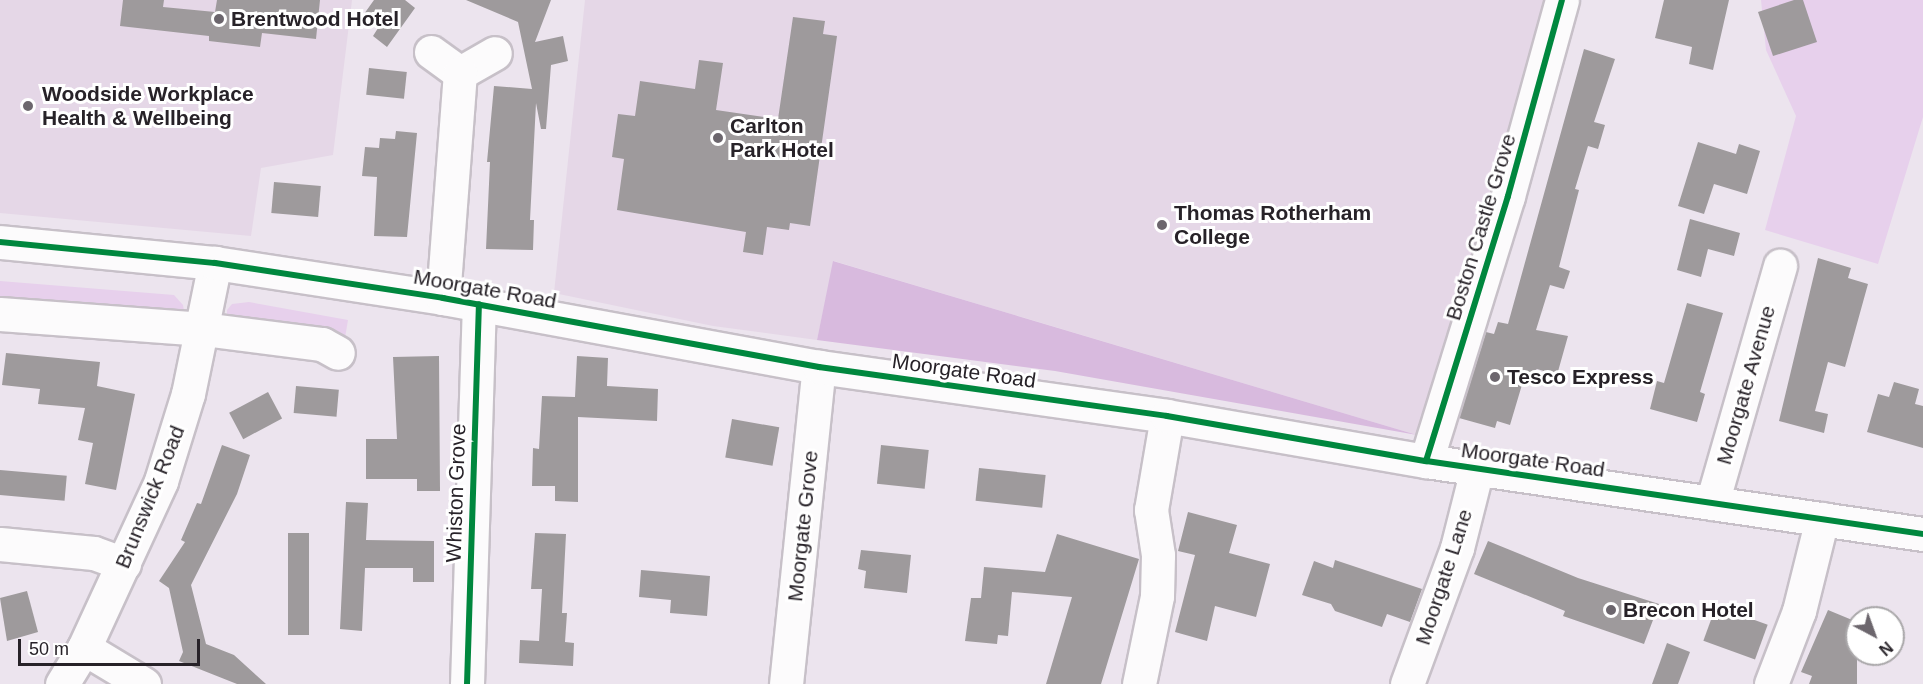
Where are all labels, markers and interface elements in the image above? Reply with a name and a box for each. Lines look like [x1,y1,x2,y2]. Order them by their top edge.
place label: Brentwood Hotel [231,6,399,32]
marker: Brentwood Hotel [212,12,226,26]
place label: Woodside Workplace Health & Wellbeing [42,81,254,131]
marker: Woodside Workplace Health & Wellbeing [19,97,37,115]
place label: Carlton Park Hotel [730,113,834,163]
marker: Carlton Park Hotel [711,131,725,145]
street label: Boston Castle Grove [1441,131,1521,323]
place label: Thomas Rotherham College [1174,200,1371,250]
marker: Thomas Rotherham College [1155,218,1169,232]
street label: Moorgate Road [412,264,558,314]
street label: Moorgate Avenue [1711,302,1781,468]
street label: Moorgate Road [891,348,1037,394]
place label: Tesco Express [1507,364,1654,390]
marker: Tesco Express [1488,370,1502,384]
street label: Brunswick Road [110,422,190,572]
street label: Whiston Grove [441,423,471,563]
street label: Moorgate Road [1460,437,1606,483]
street label: Moorgate Grove [783,449,823,603]
street label: Moorgate Lane [1410,506,1478,648]
place label: Brecon Hotel [1623,597,1754,623]
marker: Brecon Hotel [1604,603,1618,617]
north arrow [1845,606,1905,666]
scale bar [21,627,202,665]
text: N [1876,638,1896,659]
text: 50 m [29,639,69,659]

